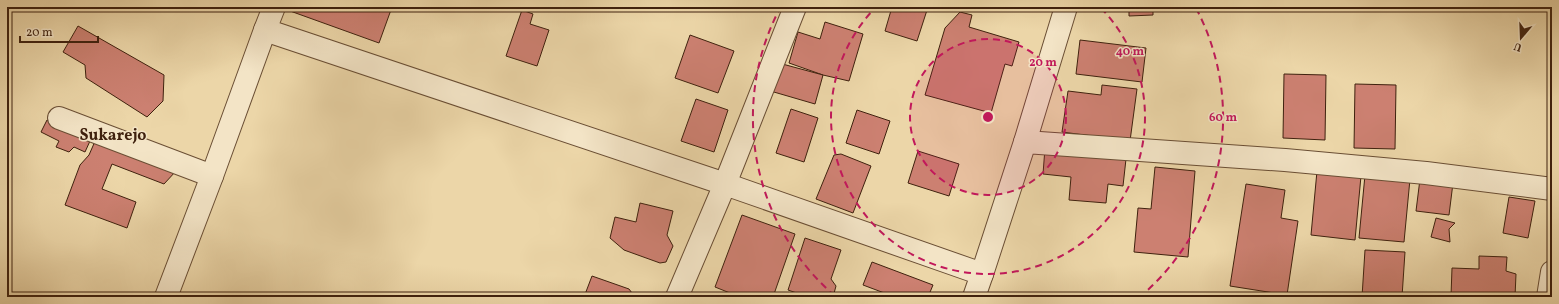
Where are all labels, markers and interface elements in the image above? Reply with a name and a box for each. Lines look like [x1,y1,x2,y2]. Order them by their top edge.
scale bar [20,18,98,44]
north arrow [1501,18,1541,58]
text: 20 m [26,25,53,41]
text: U [1512,38,1524,54]
text: 40 m [1116,44,1145,60]
text: 20 m [1029,55,1057,71]
centre of rings [981,110,995,124]
text: 60 m [1209,110,1237,126]
district label: Sukarejo [79,125,147,147]

